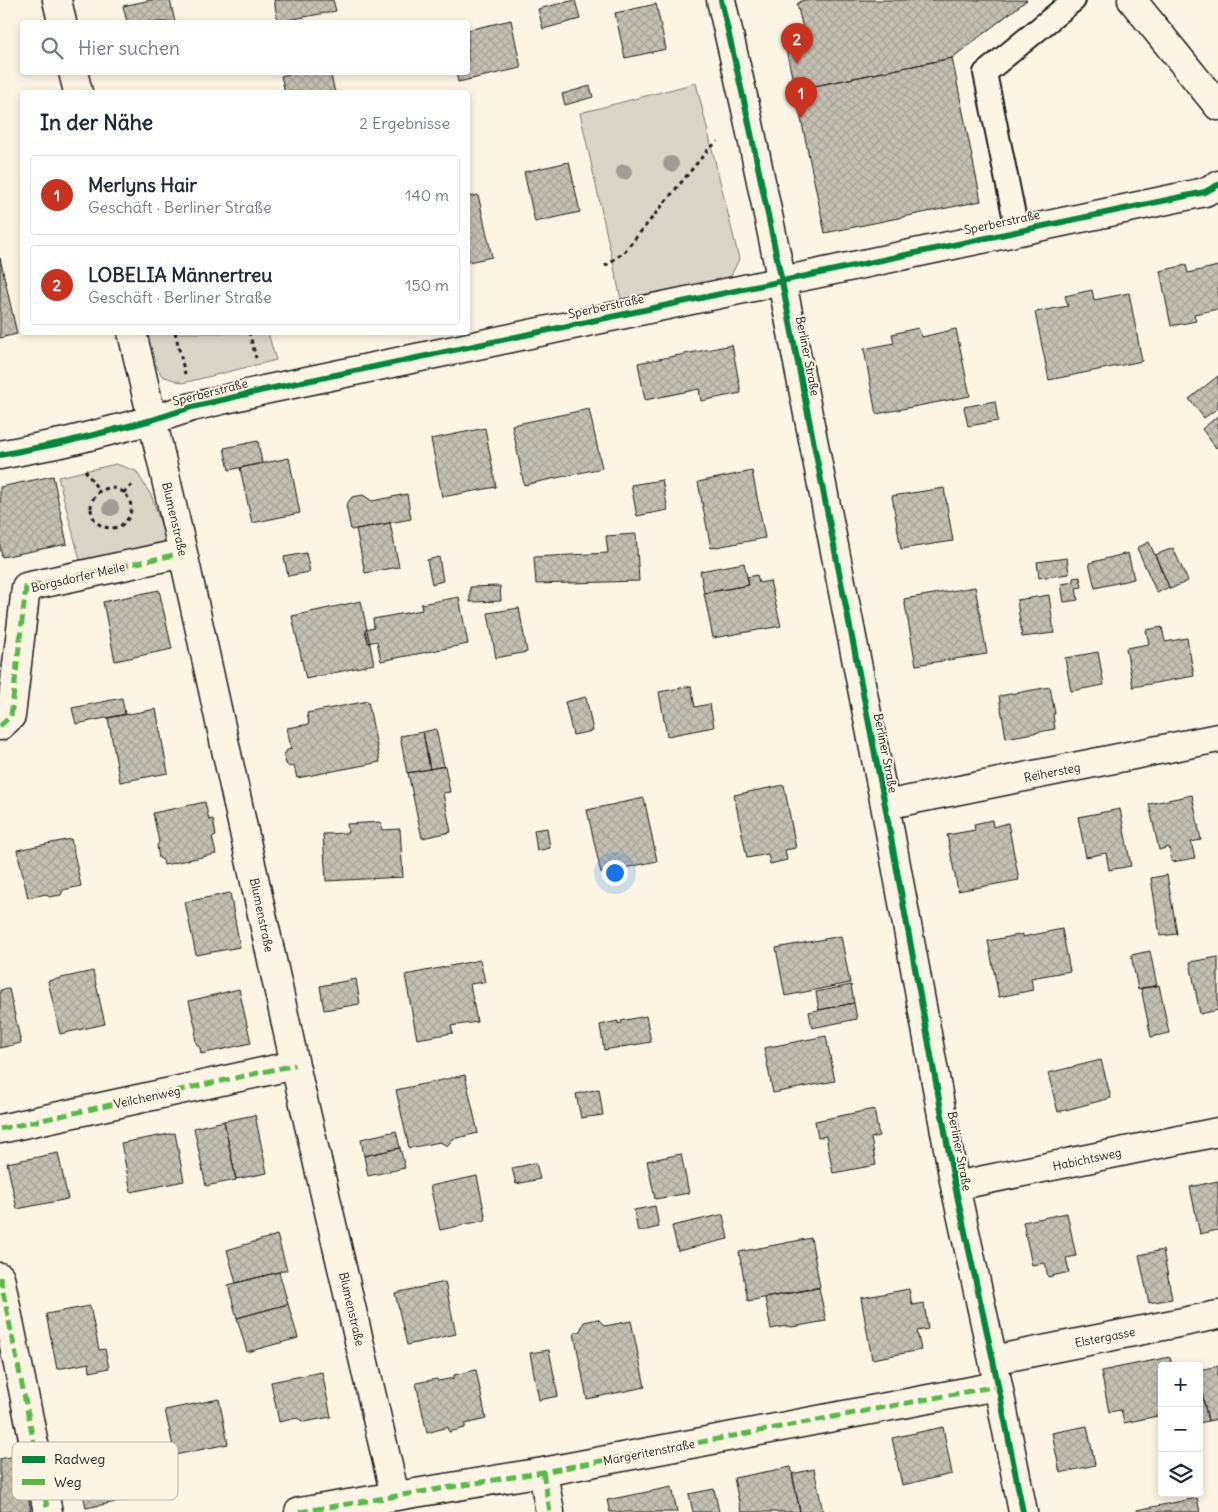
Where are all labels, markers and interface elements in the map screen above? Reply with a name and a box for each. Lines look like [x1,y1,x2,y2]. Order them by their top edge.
search box [20,20,470,75]
pin: 2 [781,23,813,64]
icon: search [38,34,66,62]
text: Hier suchen [78,36,180,60]
pin: 1 [785,77,817,118]
text: In der Nähe [40,109,153,136]
text: 2 Ergebnisse [359,113,450,133]
text: Merlyns Hair [88,173,197,197]
text: 1 [54,185,60,205]
text: 140 m [405,185,449,205]
text: Geschäft · Berliner Straße [88,197,272,217]
street label: Sperberstraße [963,207,1041,237]
text: LOBELIA Männertreu [88,263,272,287]
text: 2 [53,275,61,295]
text: 150 m [405,275,449,295]
text: Geschäft · Berliner Straße [88,287,272,307]
street label: Sperberstraße [567,291,645,321]
street label: Berliner Straße [793,315,823,397]
street label: Sperberstraße [171,375,249,409]
street label: Blumenstraße [159,480,191,558]
street label: Borgsdorfer Meile [30,559,126,595]
street label: Berliner Straße [871,712,901,794]
street label: Reihersteg [1022,759,1082,785]
your location [602,860,628,886]
street label: Blumenstraße [247,876,277,954]
street label: Veilchenweg [112,1083,182,1111]
street label: Berliner Straße [945,1110,975,1192]
street label: Habichtsweg [1051,1144,1123,1174]
street label: Blumenstraße [336,1270,368,1348]
street label: Elstergasse [1073,1324,1137,1350]
map controls [1158,1362,1203,1497]
button: + [1158,1362,1203,1407]
button: − [1158,1407,1203,1452]
street label: Margeritenstraße [602,1436,696,1468]
legend [12,1442,178,1500]
text: Radweg [54,1450,105,1468]
button: layers [1158,1452,1203,1497]
text: Weg [54,1473,82,1491]

